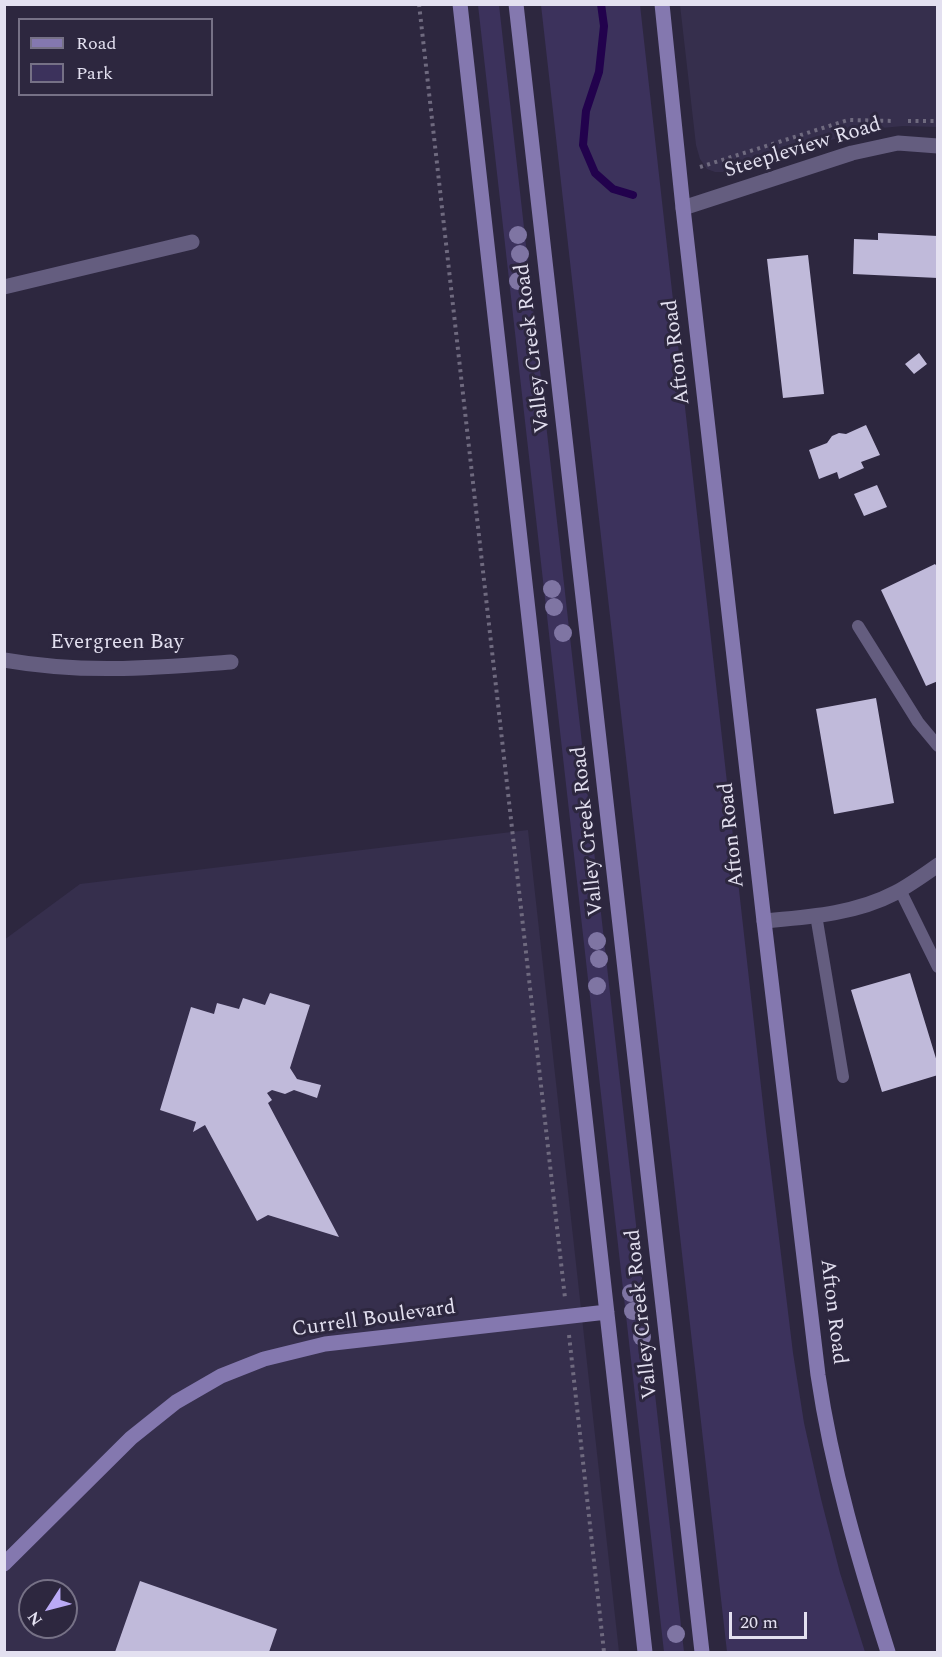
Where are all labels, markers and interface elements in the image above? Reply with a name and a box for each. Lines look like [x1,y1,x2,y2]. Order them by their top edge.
legend [18,18,213,96]
text: Road [76,30,117,57]
text: Park [76,60,113,87]
street label: Steepleview Road [722,113,884,185]
street label: Valley Creek Road [511,262,557,434]
street label: Afton Road [659,298,697,406]
street label: Evergreen Bay [50,631,184,657]
street label: Valley Creek Road [568,745,610,917]
street label: Afton Road [715,781,751,889]
street label: Valley Creek Road [622,1228,664,1400]
street label: Afton Road [813,1258,851,1366]
street label: Currell Boulevard [290,1296,458,1344]
north arrow [18,1579,78,1639]
scale bar [732,1600,810,1638]
text: N [22,1606,49,1631]
text: 20 m [740,1609,778,1636]

